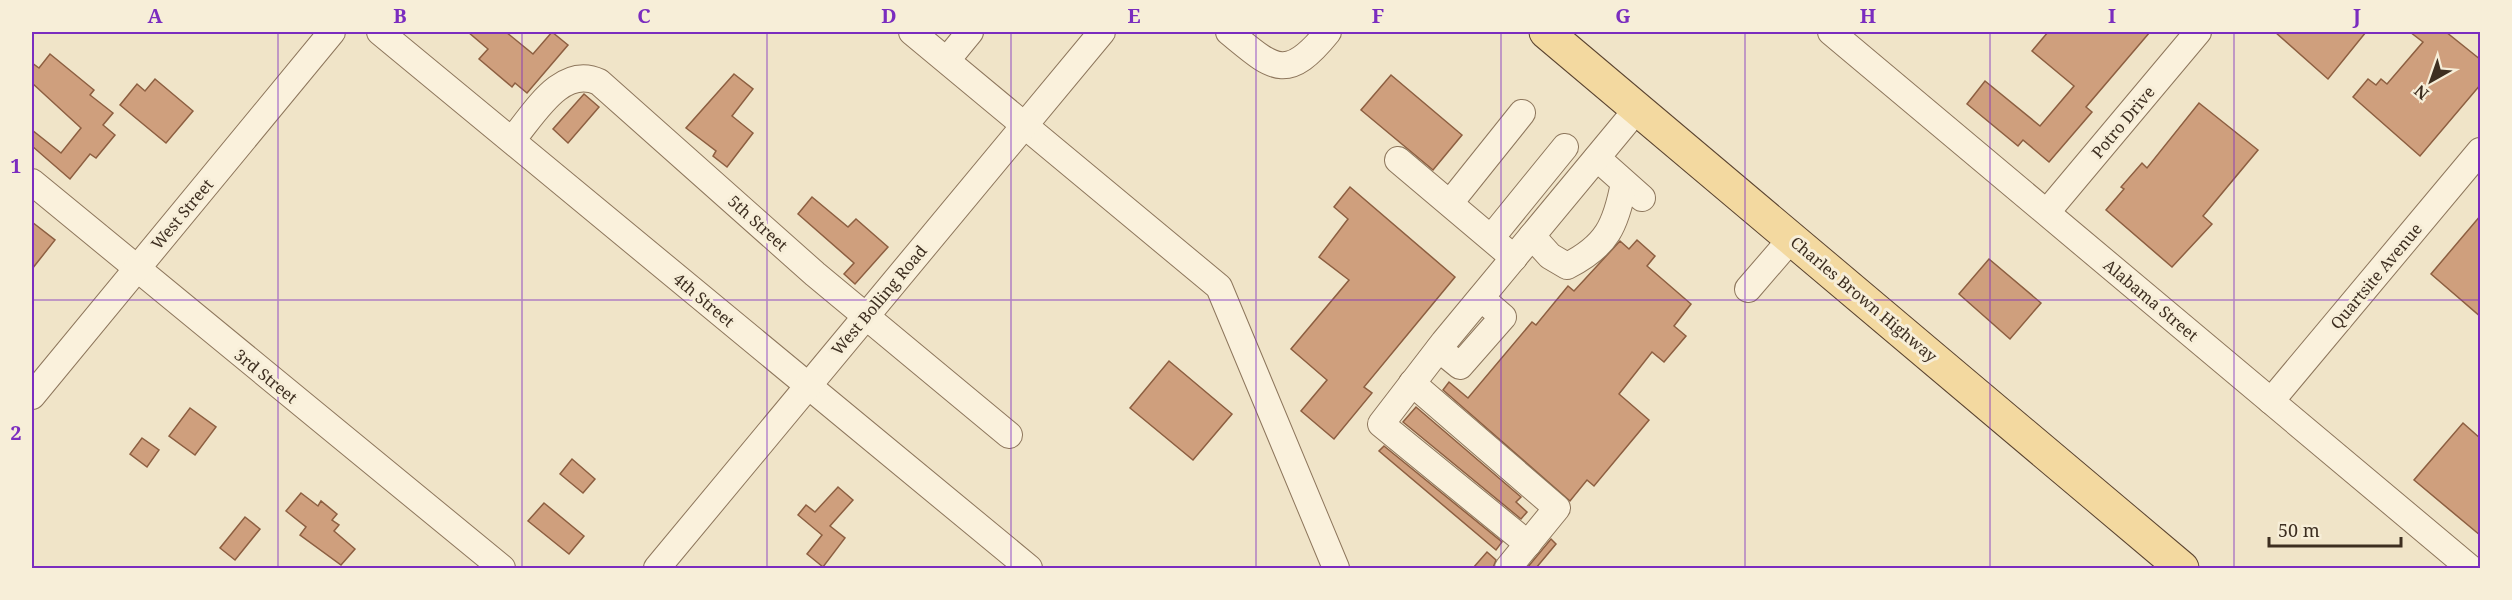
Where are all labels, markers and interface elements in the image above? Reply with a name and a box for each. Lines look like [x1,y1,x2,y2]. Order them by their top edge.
text: A [147,2,163,29]
text: B [393,2,407,29]
text: C [637,2,651,29]
text: D [881,2,897,29]
text: E [1127,2,1141,29]
text: F [1372,2,1384,29]
text: G [1615,2,1631,29]
text: H [1860,2,1876,29]
text: I [2108,2,2116,29]
text: J [2352,2,2361,29]
north arrow [2401,51,2461,111]
text: N [2409,80,2433,105]
street label: Potro Drive [2086,81,2160,163]
text: 1 [10,152,22,179]
street label: West Street [146,174,218,254]
street label: 5th Street [723,190,793,256]
street label: Quartsite Avenue [2325,218,2427,334]
street label: Charles Brown Highway [1786,231,1943,368]
street label: West Bolling Road [826,240,932,360]
street label: Alabama Street [2099,254,2203,346]
street label: 4th Street [669,268,740,332]
street label: 3rd Street [230,344,302,408]
text: 2 [10,419,22,446]
scale bar [2269,510,2401,548]
text: 50 m [2278,518,2320,542]

